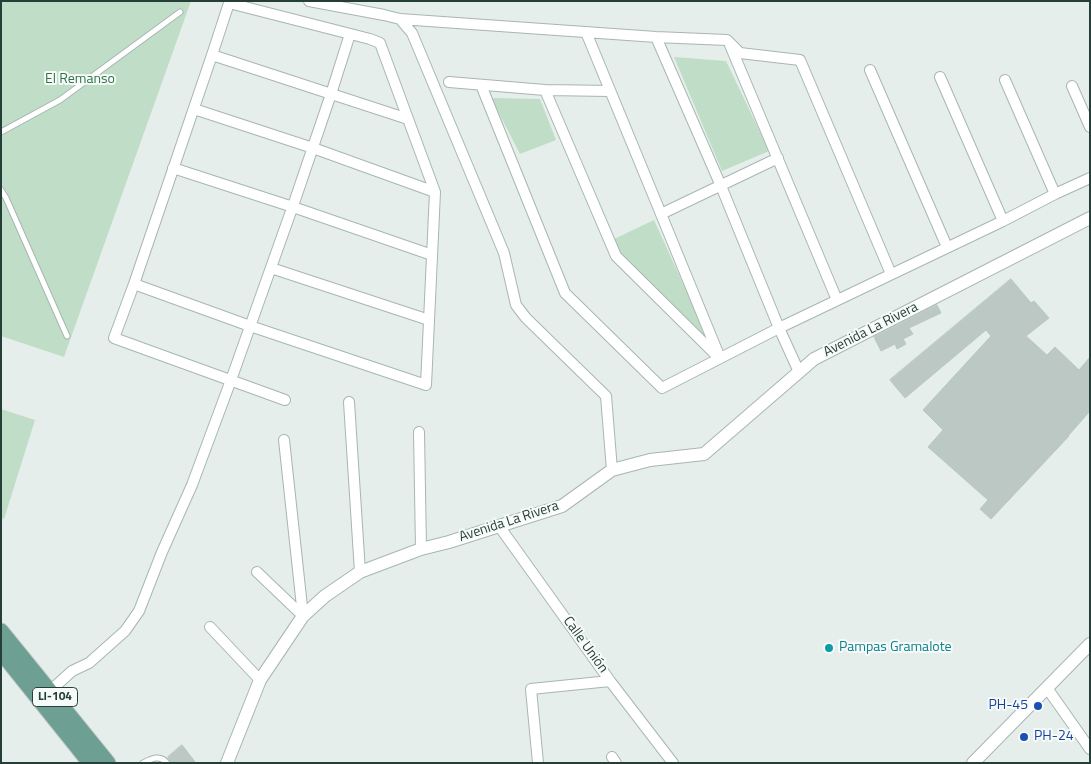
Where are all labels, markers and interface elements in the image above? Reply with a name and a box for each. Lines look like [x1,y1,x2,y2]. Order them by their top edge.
park label: El Remanso [45,72,115,88]
street label: Avenida La Rivera [821,299,921,361]
street label: Avenida La Rivera [457,498,561,546]
street label: Calle Unión [559,613,611,677]
place label: Pampas Gramalote [839,640,952,656]
marker: Pampas Gramalote [823,642,835,654]
road number: LI-104 [32,688,78,706]
place label: PH-45 [988,698,1028,714]
marker: PH-45 [1032,700,1044,712]
place label: PH-24 [1034,729,1074,745]
marker: PH-24 [1018,731,1030,743]

